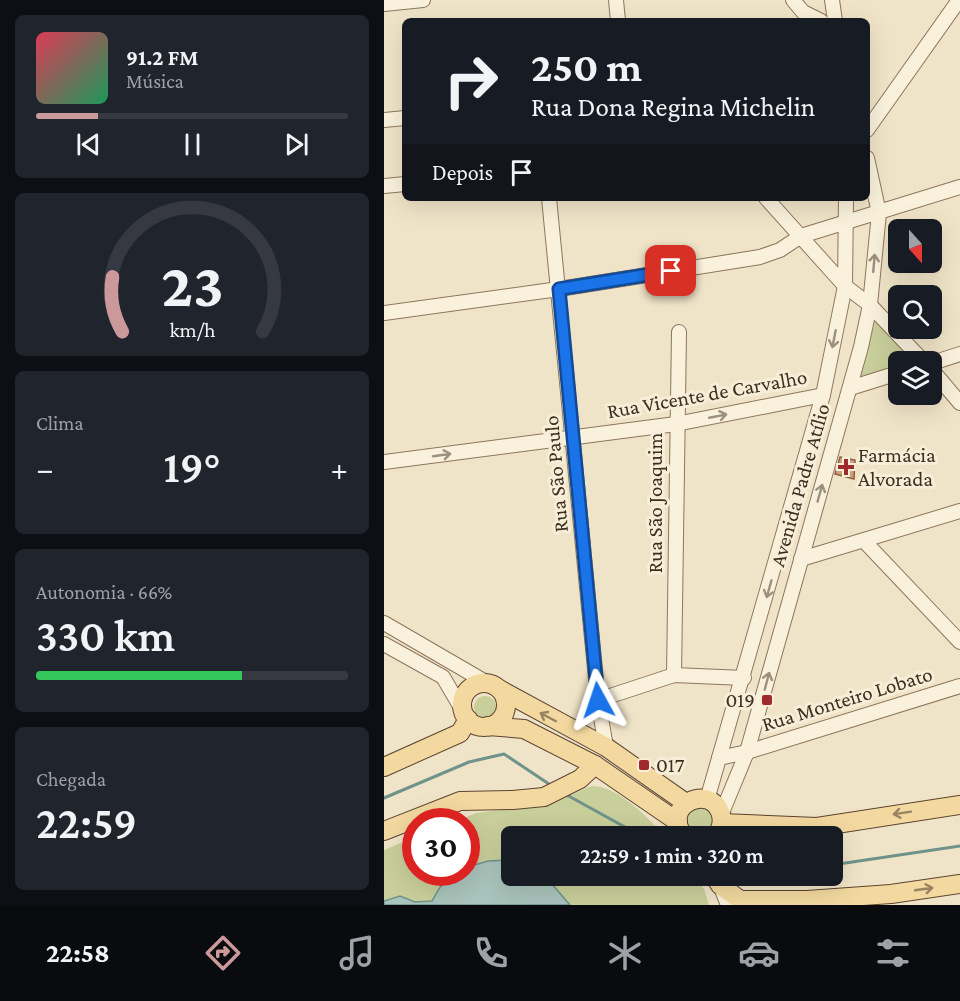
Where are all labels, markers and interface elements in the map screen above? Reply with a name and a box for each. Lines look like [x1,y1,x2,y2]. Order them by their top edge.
icon: right [432,42,510,120]
text: 250 m [531,43,642,90]
text: 91.2 FM [126,45,199,70]
text: Música [126,70,184,92]
text: Rua Dona Regina Michelin [531,92,815,122]
icon: previous [72,128,105,161]
icon: pause [176,128,209,161]
icon: next [280,128,313,161]
icon: arrive [505,156,538,189]
text: Depois [432,160,493,185]
north arrow [888,219,942,273]
map controls [888,219,942,405]
pin [645,245,696,296]
text: 23 [161,250,223,319]
one-way arrow [869,253,880,273]
icon: arrive [654,254,687,287]
button: search [888,285,942,339]
text: km/h [169,318,216,342]
one-way arrow [828,329,839,349]
button: layers [888,351,942,405]
street label: Rua Vicente de Carvalho [605,365,809,423]
street label: Avenida Padre Atílio [765,401,835,569]
one-way arrow [708,410,728,421]
text: Clima [36,412,84,434]
street label: Rua São Paulo [539,415,573,533]
street label: Rua São Joaquim [643,433,667,573]
text: 19° [164,442,220,492]
place label: Farmácia Alvorada [858,443,936,491]
one-way arrow [432,449,451,460]
text: − [36,450,53,487]
text: + [331,450,348,487]
marker: Farmácia Alvorada [839,460,853,474]
one-way arrow [814,484,826,503]
one-way arrow [762,579,774,598]
text: Autonomia · 66% [36,581,172,603]
text: 330 km [36,611,175,661]
street label: Rua Monteiro Lobato [759,662,935,736]
position arrow [566,668,630,732]
one-way arrow [762,672,773,691]
place label: 019 [725,688,755,712]
marker: 019 [760,693,774,707]
one-way arrow [539,710,557,722]
place label: 017 [656,753,685,777]
marker: 017 [637,758,651,772]
text: Chegada [36,768,106,790]
text: 22:59 [36,798,137,848]
speed limit sign: 30 [402,808,480,886]
one-way arrow [893,808,912,819]
text: 22:59 · 1 min · 320 m [580,843,764,868]
one-way arrow [914,883,933,894]
icon: directions [202,932,244,974]
icon: music [336,932,378,974]
icon: phone [470,932,512,974]
icon: climate [604,932,646,974]
icon: car [738,932,780,974]
icon: filters [872,932,914,974]
text: 22:58 [46,938,110,968]

